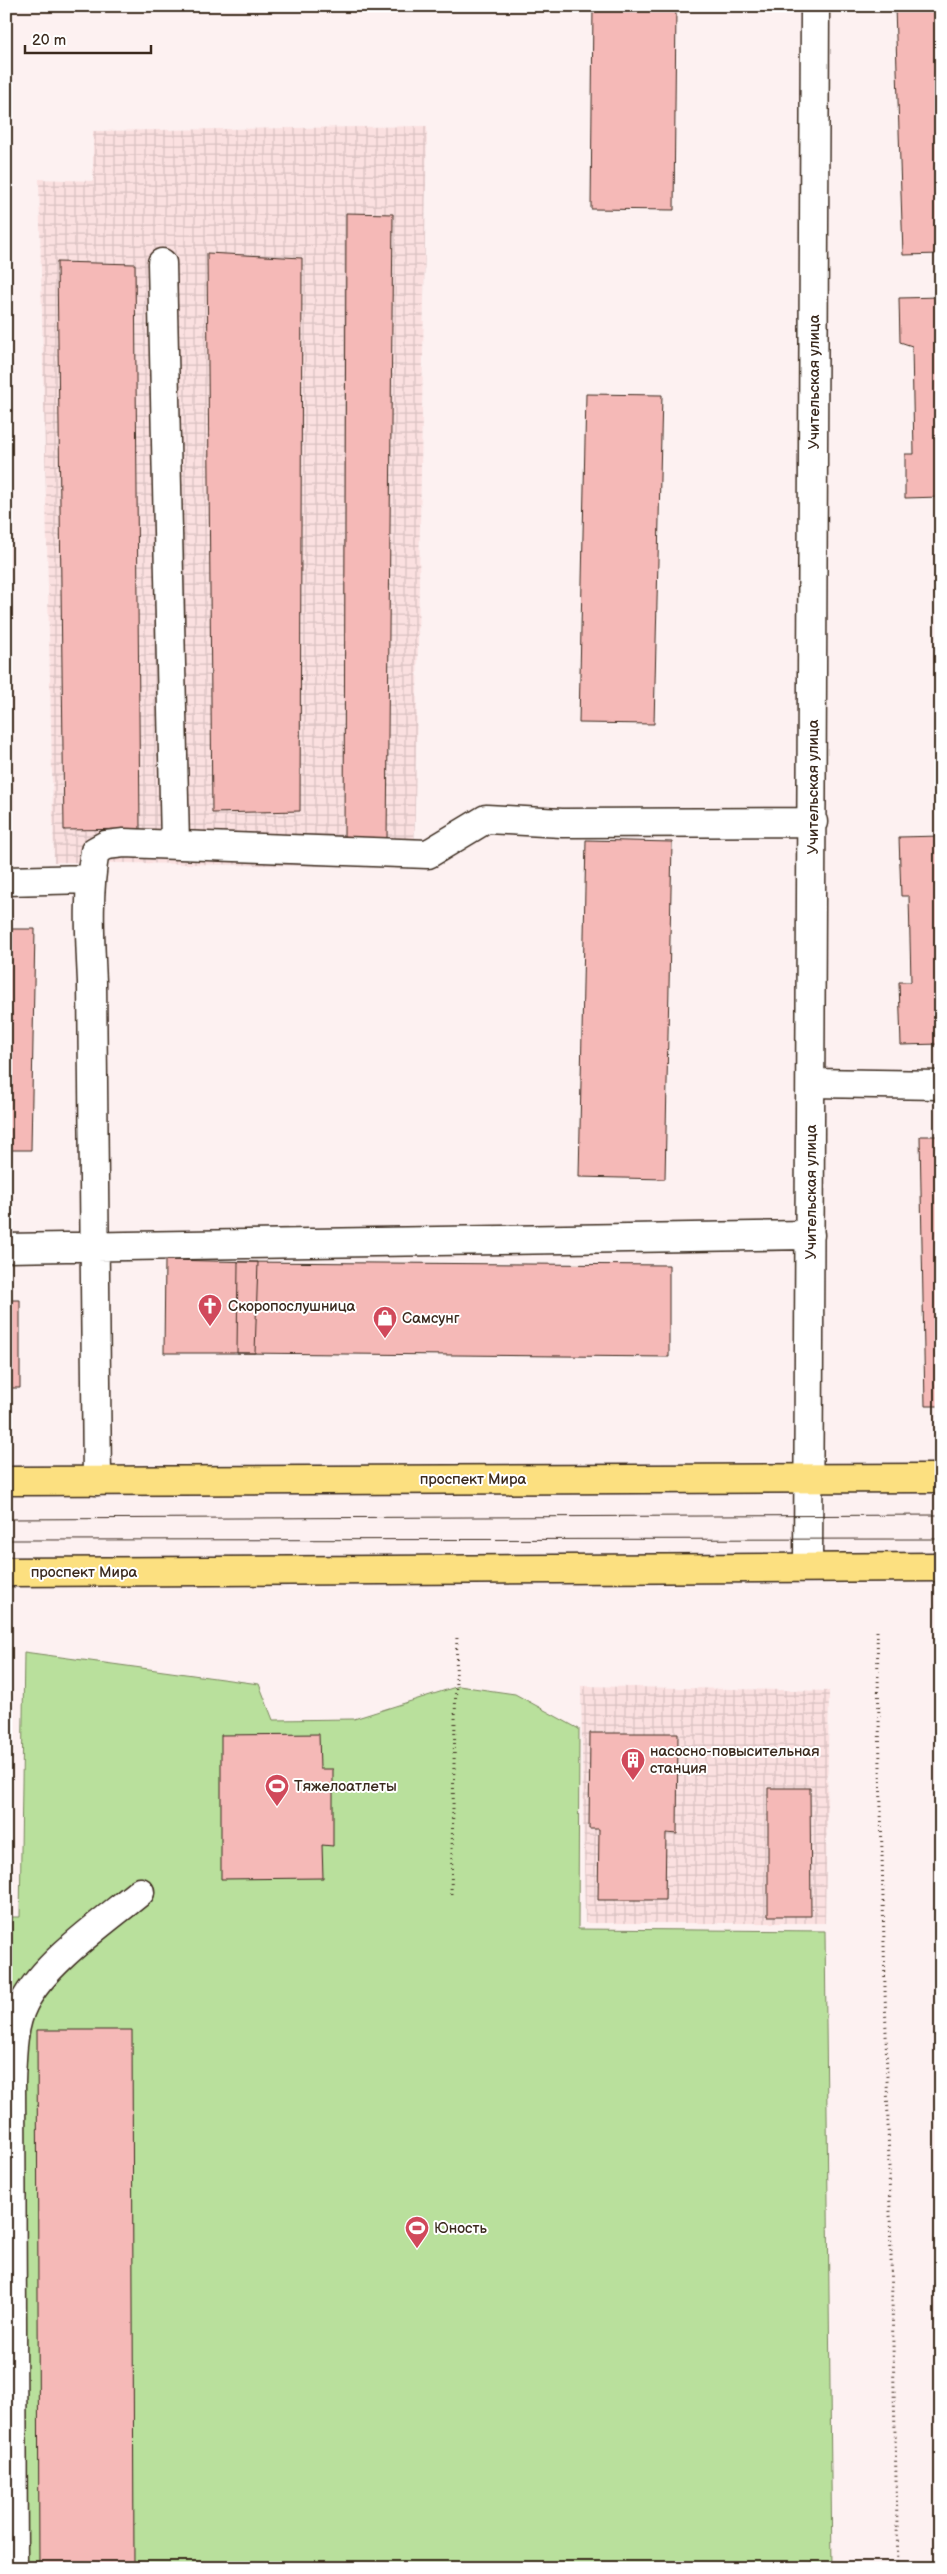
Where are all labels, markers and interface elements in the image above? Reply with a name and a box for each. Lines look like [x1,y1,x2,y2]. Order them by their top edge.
scale bar [25,22,151,54]
text: 20 m [32,31,66,50]
street label: Учительская улица [805,314,824,450]
street label: Учительская улица [804,719,823,855]
street label: Учительская улица [802,1124,821,1260]
church icon: Скоропослушница [197,1293,223,1327]
place label: Скоропослушница [228,1297,356,1316]
shop icon: Самсунг [372,1305,398,1339]
place label: Самсунг [402,1309,460,1328]
street label: проспект Мира [420,1470,526,1489]
street label: проспект Мира [31,1563,137,1582]
place label: насосно-повысительная станция [650,1742,820,1778]
building icon: насосно-повысительная станция [620,1747,646,1781]
sports icon: Тяжелоатлеты [264,1773,290,1807]
place label: Тяжелоатлеты [294,1777,397,1796]
sports icon: Юность [404,2215,430,2249]
place label: Юность [434,2219,487,2238]

